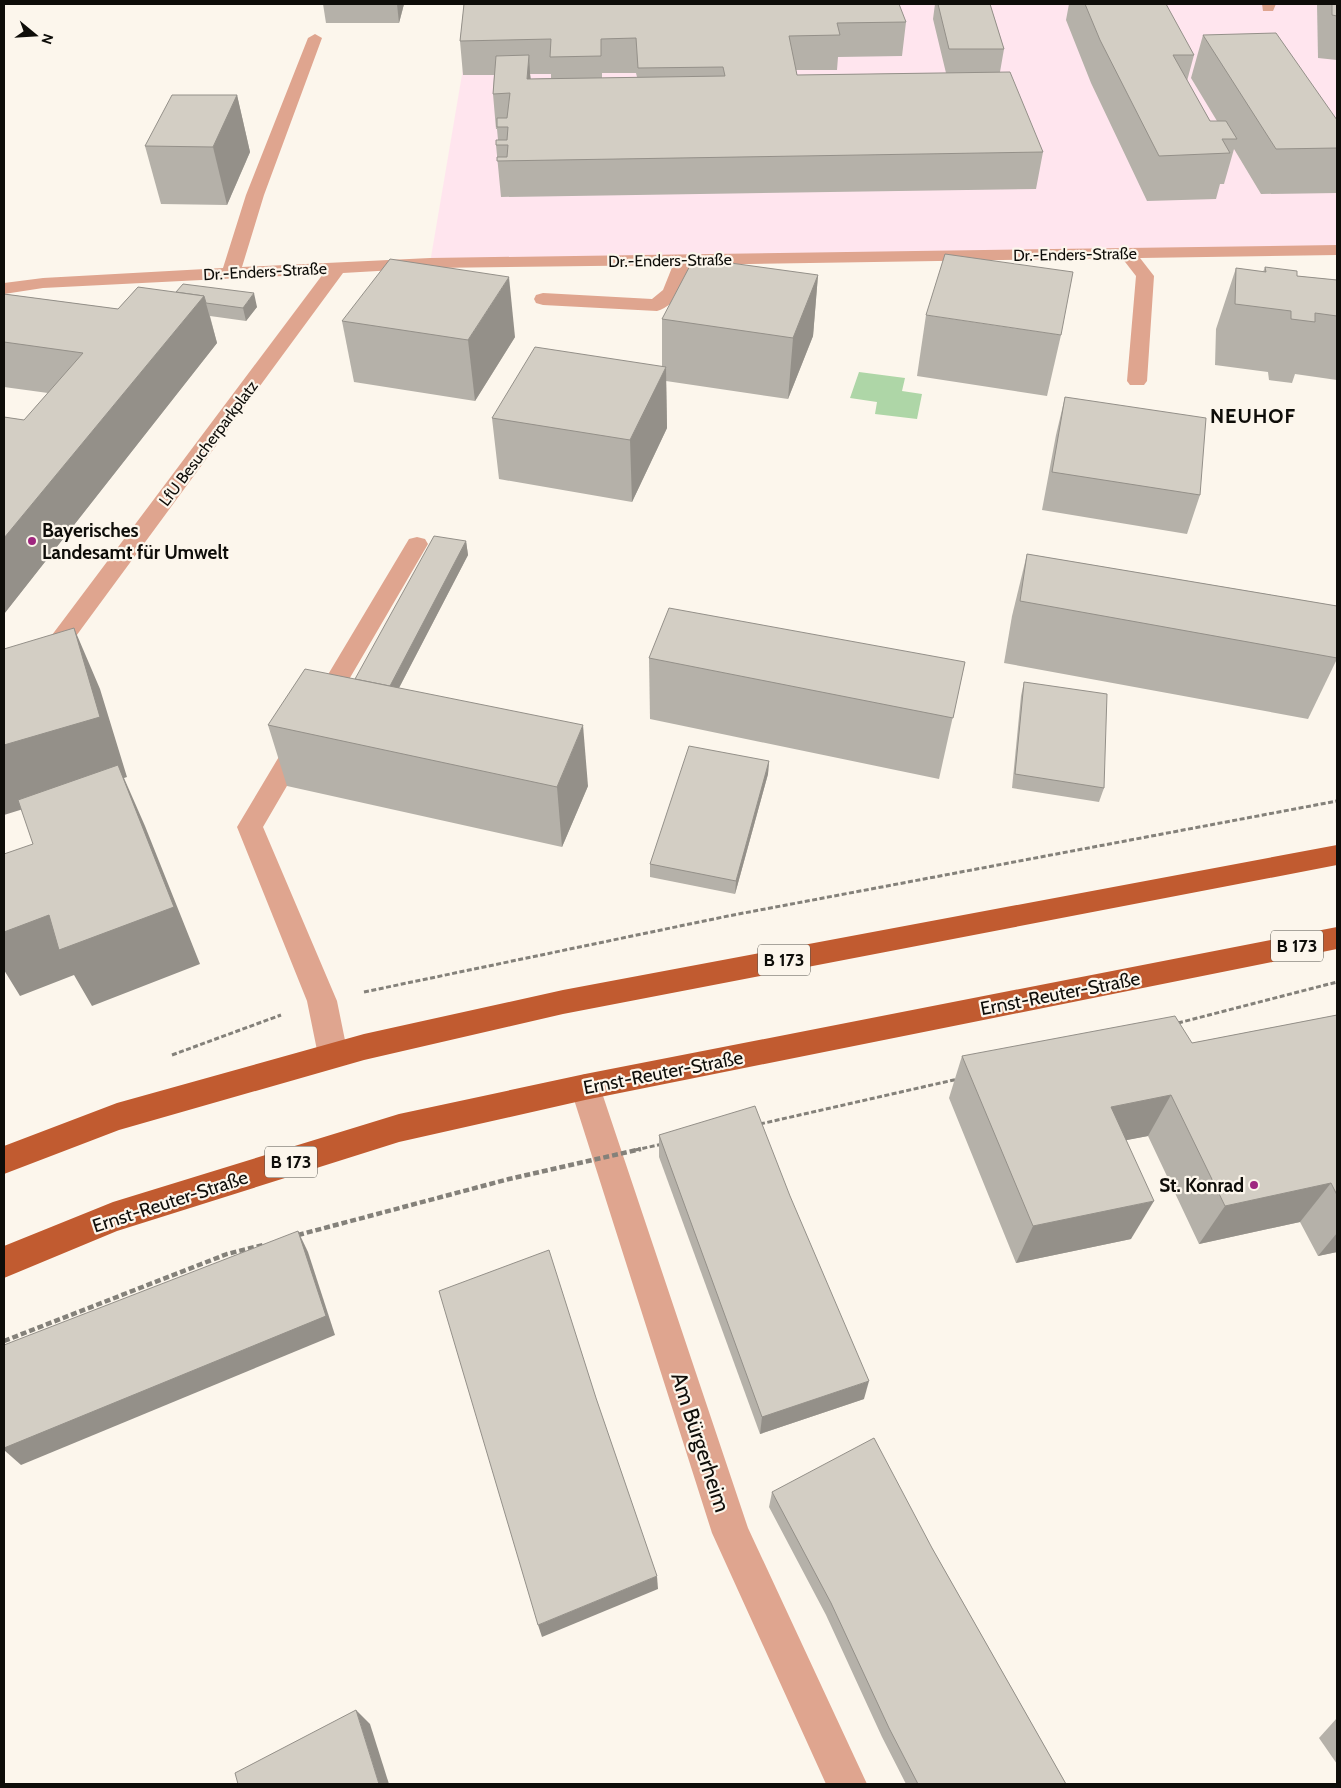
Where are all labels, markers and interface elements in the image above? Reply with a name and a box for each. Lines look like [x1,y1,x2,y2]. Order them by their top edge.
north arrow [10,10,60,60]
text: N [37,32,57,47]
street label: Dr.-Enders-Straße [1013,244,1137,265]
street label: Dr.-Enders-Straße [608,250,732,271]
street label: Dr.-Enders-Straße [203,259,327,284]
street label: LfU Besucherparkplatz [155,377,262,510]
district label: NEUHOF [1210,404,1296,428]
place label: Bayerisches Landesamt für Umwelt [42,519,229,564]
marker: Bayerisches Landesamt für Umwelt [26,535,38,547]
road number: B 173 [1271,930,1323,961]
road number: B 173 [758,944,810,976]
street label: Ernst-Reuter-Straße [978,967,1142,1020]
street label: Ernst-Reuter-Straße [581,1046,745,1099]
road number: B 173 [265,1146,317,1178]
street label: Ernst-Reuter-Straße [89,1165,251,1237]
place label: St. Konrad [1159,1174,1244,1197]
marker: St. Konrad [1248,1179,1260,1191]
street label: Am Bürgerheim [665,1369,736,1516]

